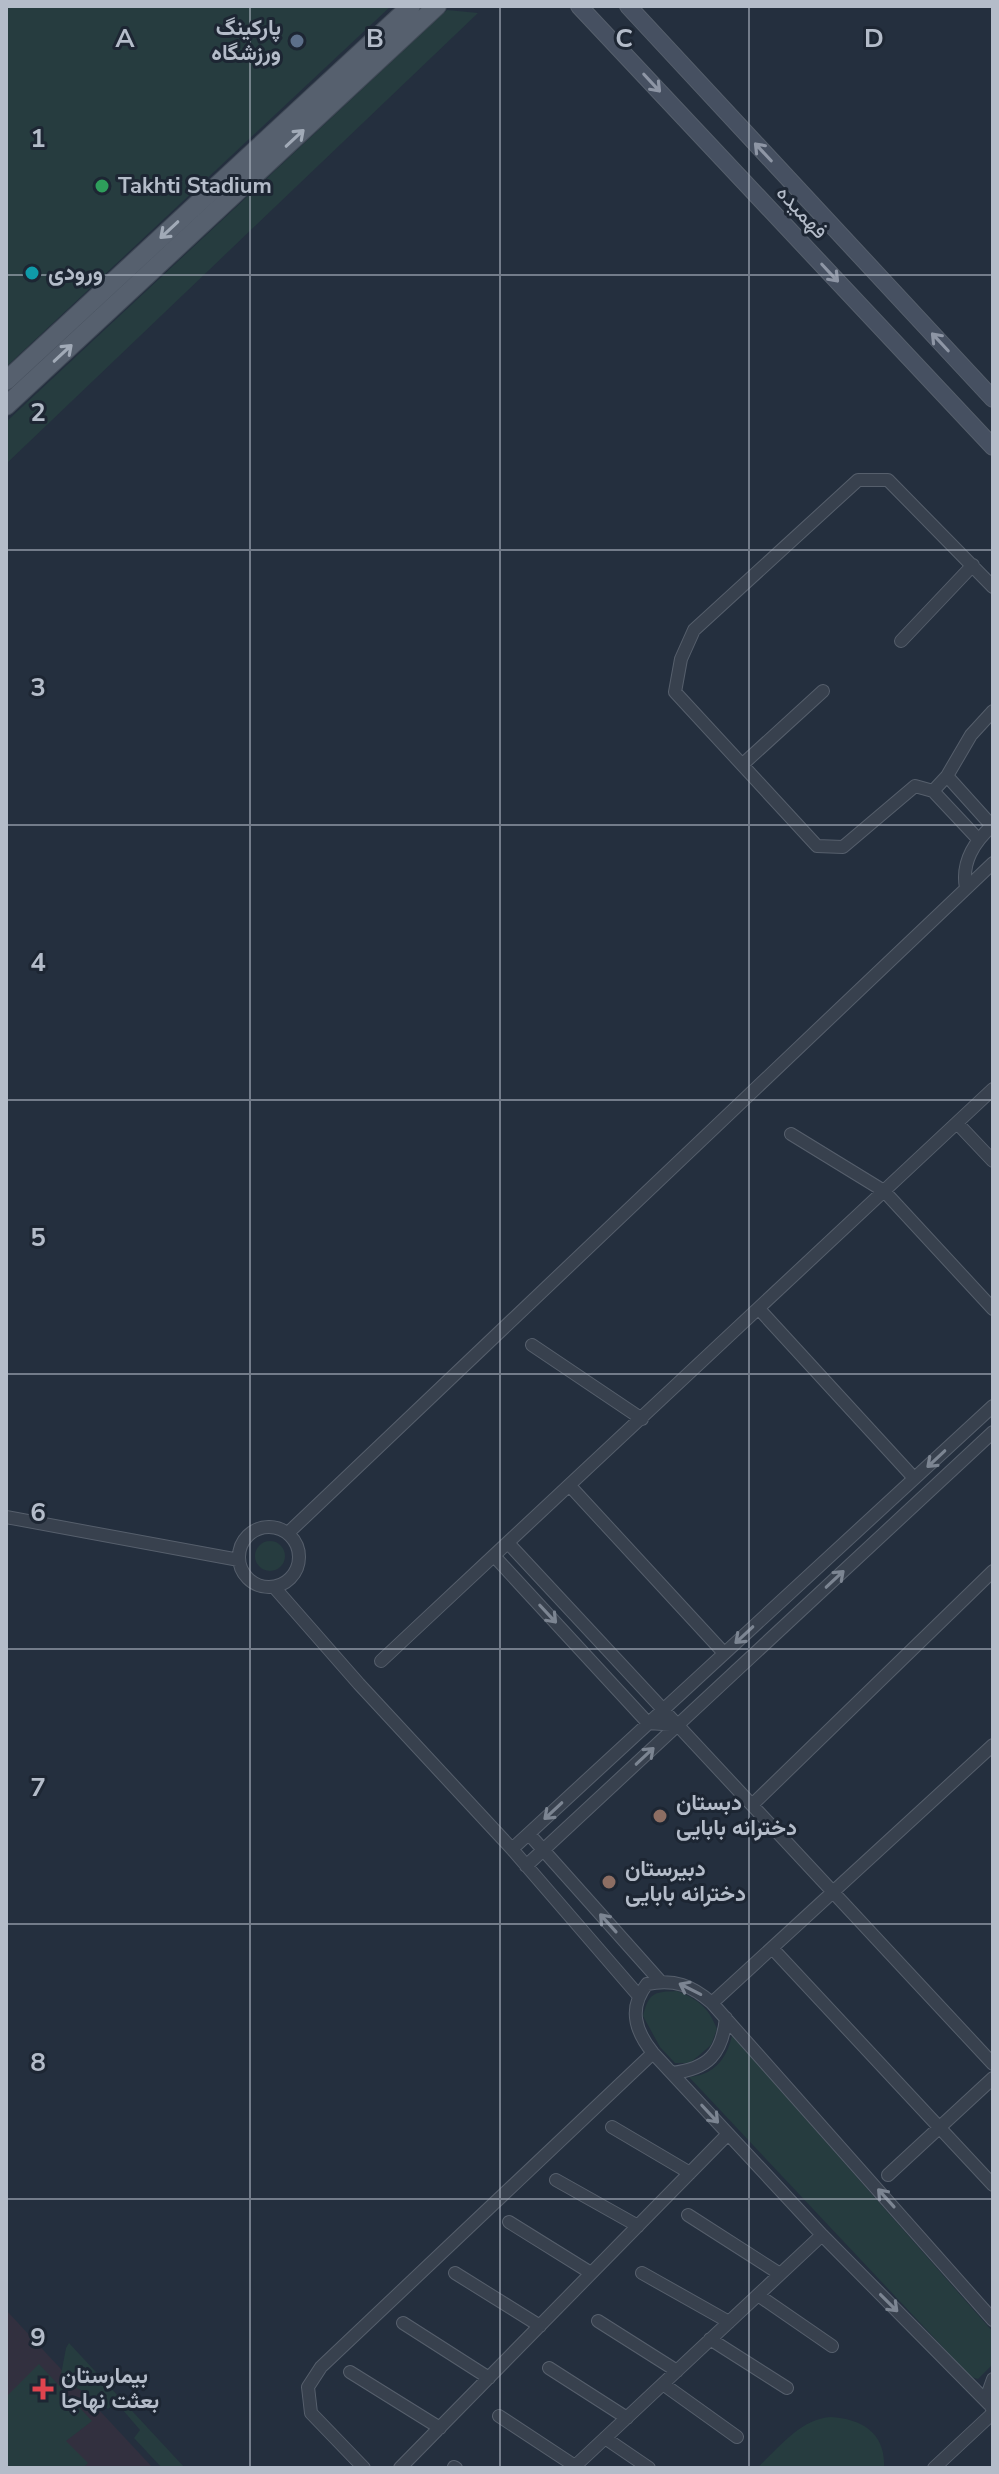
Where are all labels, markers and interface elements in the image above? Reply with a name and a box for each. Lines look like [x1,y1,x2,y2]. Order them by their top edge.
place label: پارکینگ ورزشگاه [211,13,281,68]
text: A [115,21,135,56]
text: B [366,21,384,56]
text: C [615,21,633,56]
text: D [864,21,884,56]
marker: پارکینگ ورزشگاه [288,32,306,50]
one-way arrow [642,73,660,93]
text: 1 [30,121,46,156]
one-way arrow [284,130,304,148]
one-way arrow [755,142,773,162]
place label: Takhti Stadium [118,171,272,201]
marker: Takhti Stadium [93,177,111,195]
street label: فهمیده [769,179,835,245]
one-way arrow [159,220,179,238]
place label: ورودی [48,258,103,288]
one-way arrow [820,263,839,283]
marker: ورودی [23,264,41,282]
one-way arrow [930,332,949,352]
one-way arrow [53,344,73,363]
text: 2 [30,395,46,430]
text: 3 [30,670,46,705]
text: 4 [30,945,46,980]
text: 5 [30,1220,46,1255]
one-way arrow [926,1449,946,1467]
text: 6 [30,1495,46,1530]
one-way arrow [825,1570,845,1588]
one-way arrow [538,1603,557,1624]
one-way arrow [735,1625,755,1643]
one-way arrow [635,1746,655,1765]
text: 7 [30,1770,46,1805]
place label: دبستان دخترانه بابایی [676,1788,797,1843]
one-way arrow [544,1802,564,1820]
marker: دبستان دخترانه بابایی [651,1807,669,1825]
place label: دبیرستان دخترانه بابایی [625,1854,746,1909]
marker: دبیرستان دخترانه بابایی [600,1873,618,1891]
one-way arrow [599,1914,617,1934]
one-way arrow [679,1980,702,1996]
text: 8 [30,2045,46,2080]
one-way arrow [700,2104,719,2124]
one-way arrow [877,2189,895,2209]
one-way arrow [880,2293,899,2313]
text: 9 [30,2320,46,2355]
place label: بیمارستان بعثت نهاجا [61,2361,159,2416]
marker: بیمارستان بعثت نهاجا [32,2378,54,2400]

